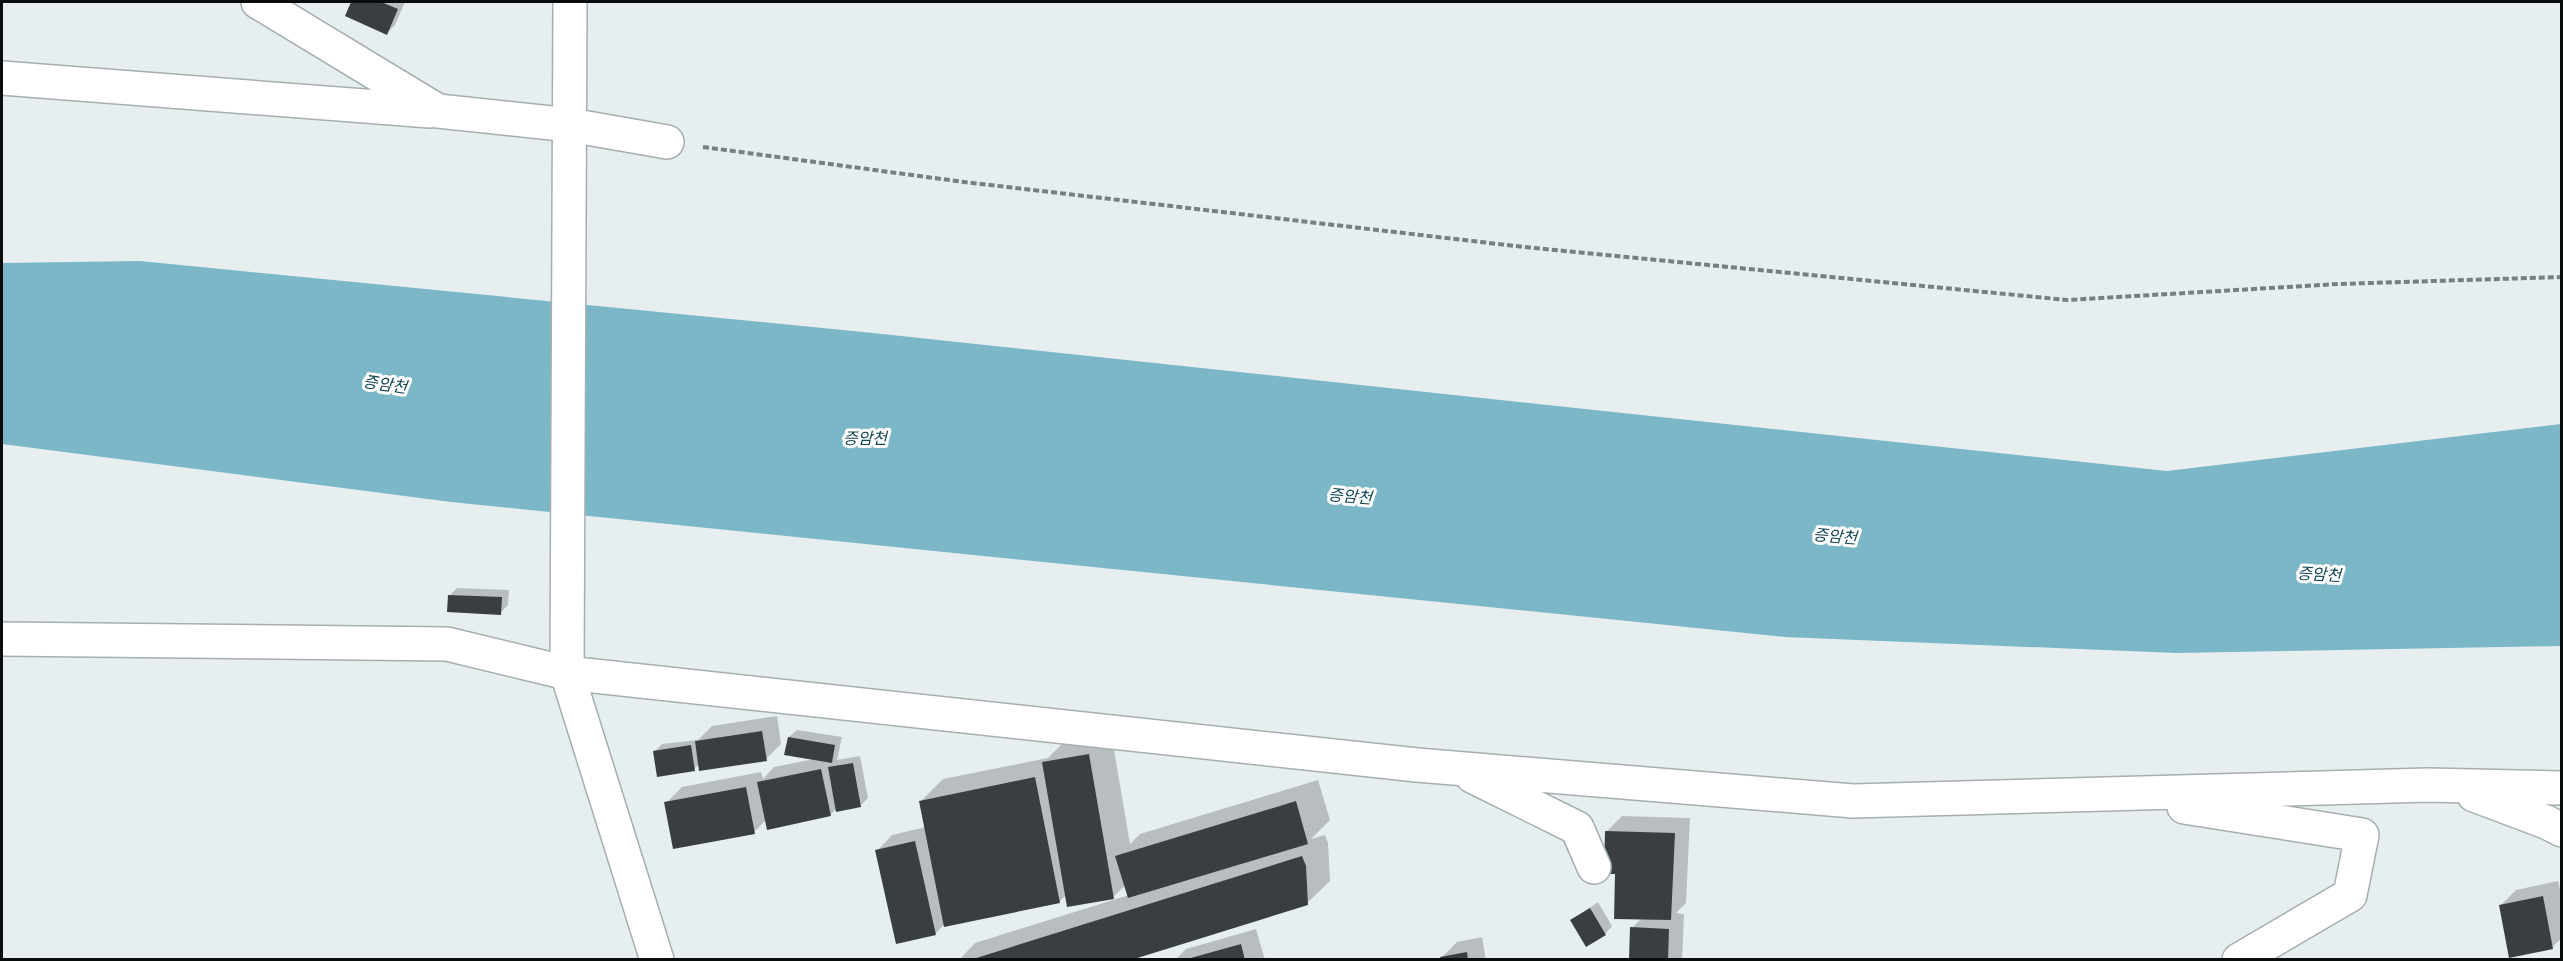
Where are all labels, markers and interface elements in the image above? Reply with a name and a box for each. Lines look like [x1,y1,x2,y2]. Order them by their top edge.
water label: 증암천 [362,371,411,397]
water label: 증암천 [843,428,889,448]
water label: 증암천 [1327,484,1375,508]
water label: 증암천 [1812,524,1860,548]
water label: 증암천 [2296,563,2344,585]

